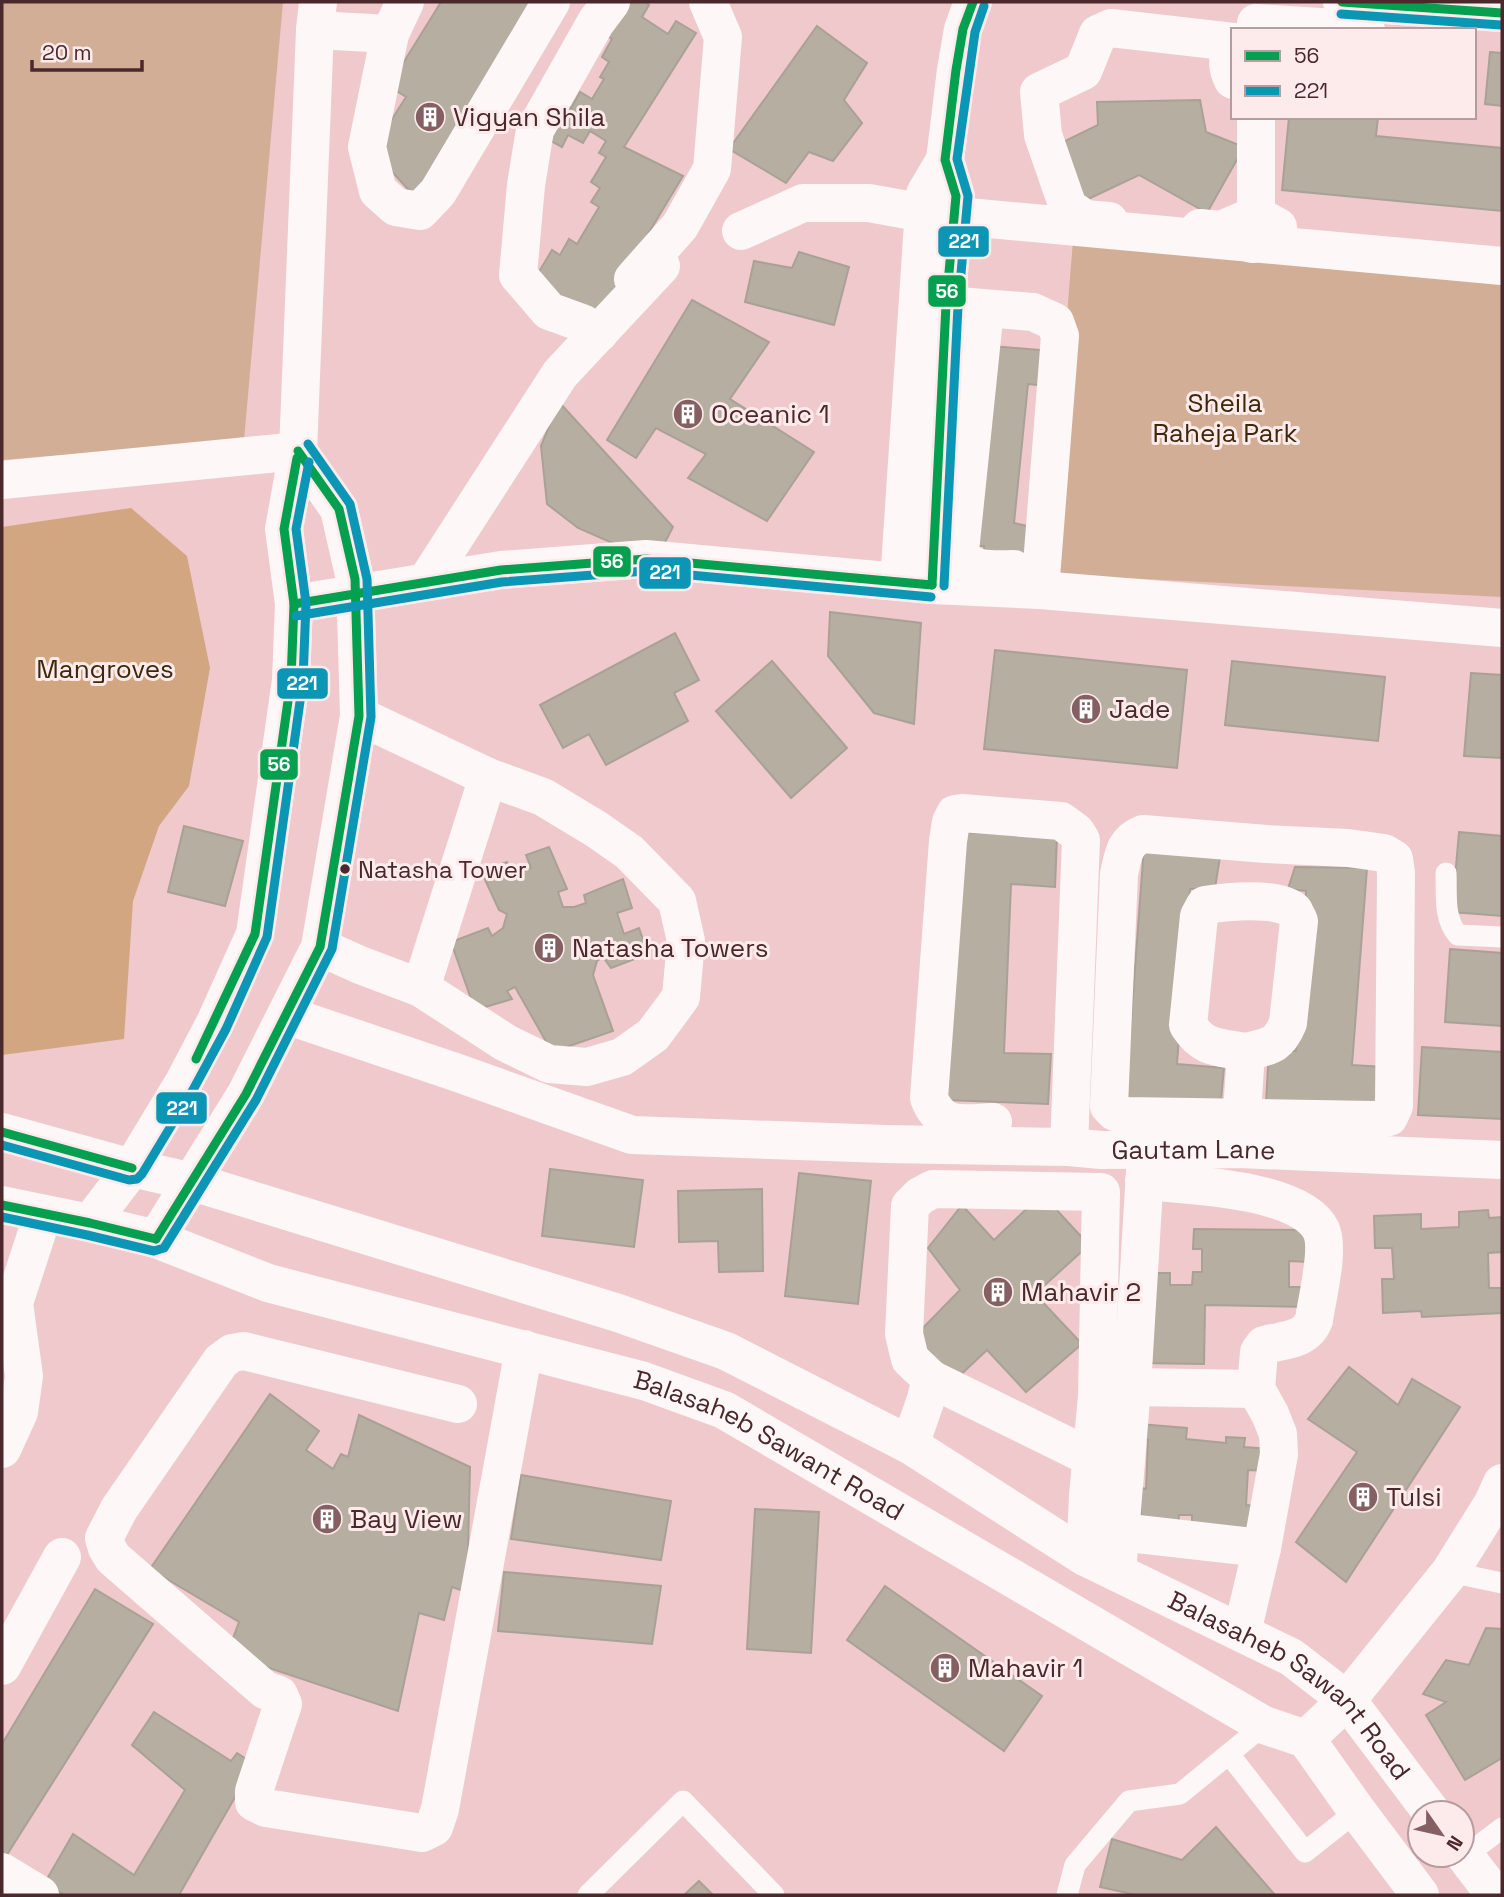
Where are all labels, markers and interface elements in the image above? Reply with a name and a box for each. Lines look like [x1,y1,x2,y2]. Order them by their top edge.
scale bar [32,28,142,72]
legend [1231,28,1476,119]
text: 20 m [42,39,92,66]
text: 56 [1294,42,1319,69]
text: 221 [1294,77,1328,104]
building icon: Vigyan Shila [413,100,447,134]
place label: Vigyan Shila [453,100,605,134]
line badge: 221 [937,225,990,258]
text: 221 [948,229,980,254]
line badge: 56 [927,274,967,308]
text: 56 [935,279,959,304]
park label: Sheila Raheja Park [1153,386,1297,450]
building icon: Oceanic 1 [671,397,705,431]
place label: Oceanic 1 [711,397,830,431]
line badge: 56 [592,545,632,578]
text: 56 [600,549,624,574]
line badge: 221 [638,556,692,590]
text: 221 [649,560,681,585]
park label: Mangroves [36,652,174,686]
line badge: 221 [276,667,329,700]
text: 221 [286,671,318,696]
building icon: Jade [1069,692,1103,726]
place label: Jade [1109,692,1171,726]
line badge: 56 [259,748,299,781]
text: 56 [267,752,291,777]
place label: Natasha Tower [358,854,527,885]
marker: Natasha Tower [338,862,352,876]
building icon: Natasha Towers [532,931,566,965]
place label: Natasha Towers [572,931,768,965]
line badge: 221 [155,1091,208,1125]
text: 221 [166,1096,198,1121]
street label: Gautam Lane [1111,1132,1276,1168]
building icon: Mahavir 2 [981,1275,1015,1309]
place label: Mahavir 2 [1021,1275,1141,1309]
street label: Balasaheb Sawant Road [630,1362,910,1528]
building icon: Tulsi [1346,1480,1380,1514]
place label: Tulsi [1386,1480,1442,1514]
building icon: Bay View [310,1502,344,1536]
place label: Bay View [350,1502,462,1536]
street label: Balasaheb Sawant Road [1162,1583,1418,1787]
building icon: Mahavir 1 [928,1651,962,1685]
place label: Mahavir 1 [968,1651,1083,1685]
north arrow [1406,1799,1476,1869]
text: N [1441,1831,1469,1855]

